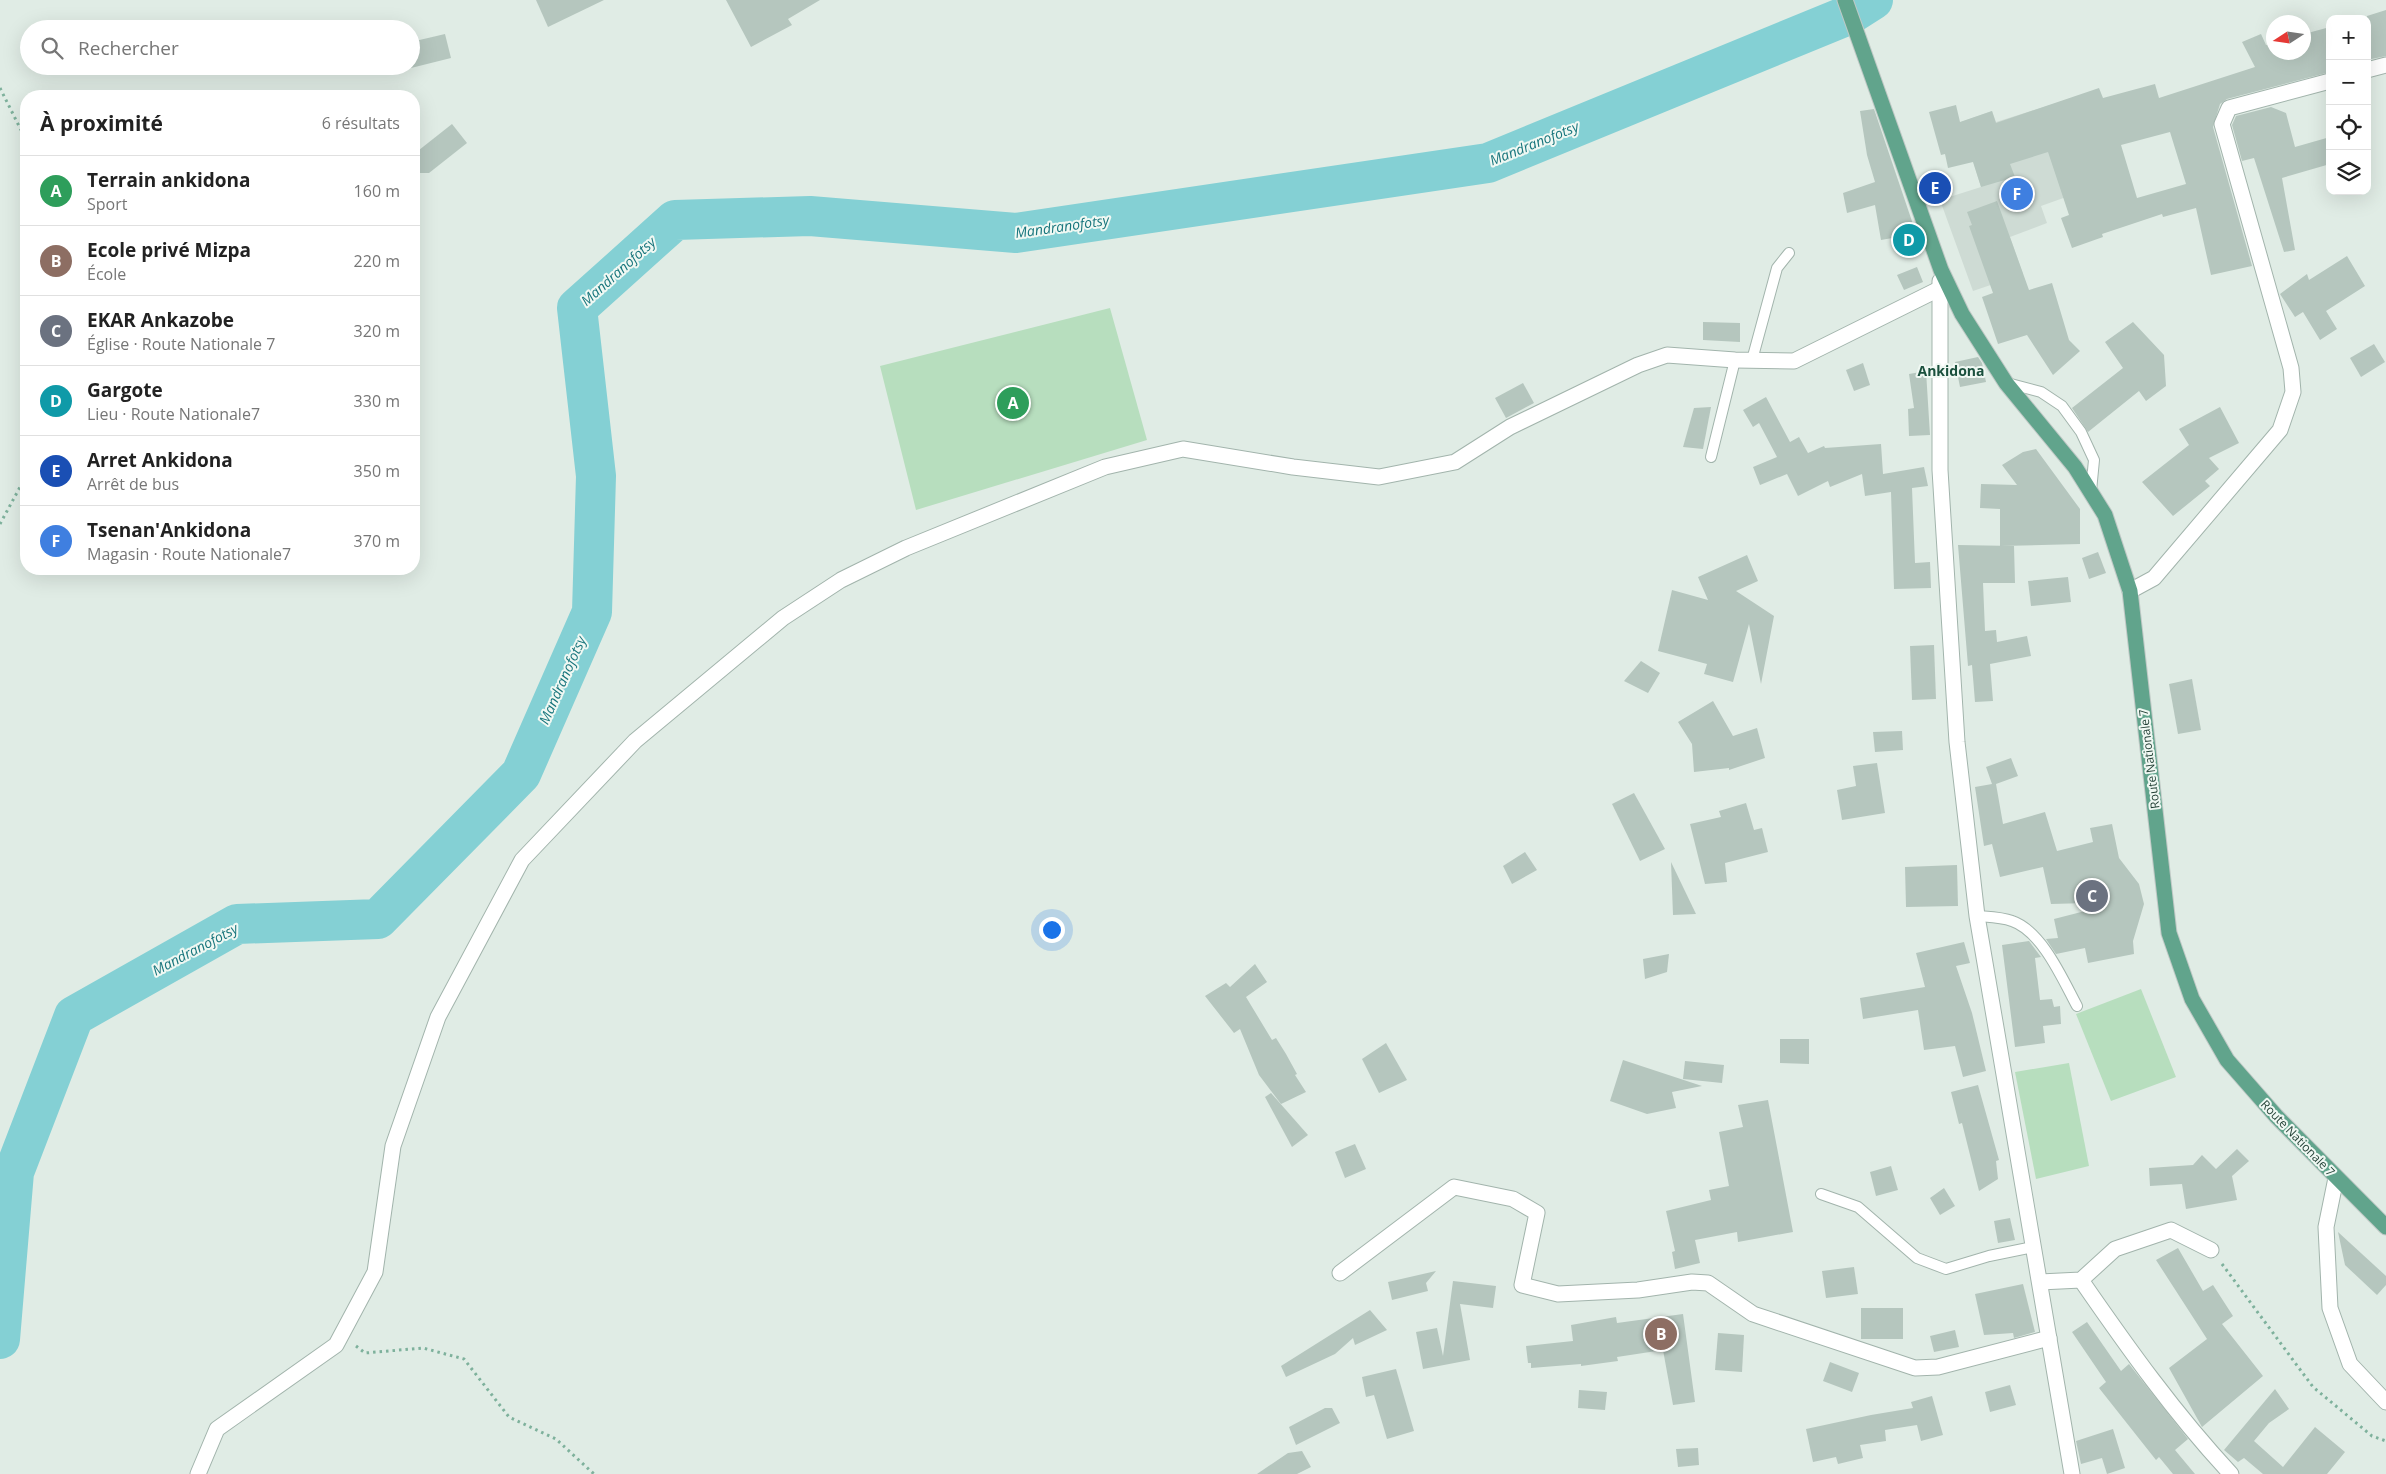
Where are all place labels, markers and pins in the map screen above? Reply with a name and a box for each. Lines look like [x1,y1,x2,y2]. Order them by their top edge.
pin: E [1919,169,1951,207]
pin: F [2001,175,2033,213]
pin: D [1893,221,1925,259]
pin: A [997,384,1029,422]
pin: C [2076,877,2108,915]
pin: B [1645,1315,1677,1353]

